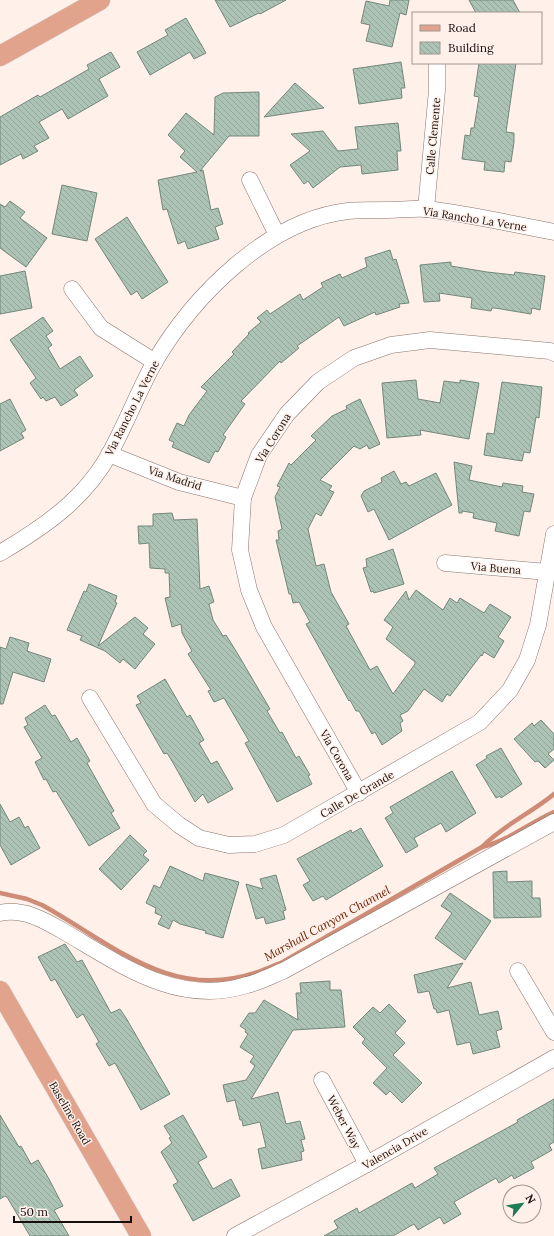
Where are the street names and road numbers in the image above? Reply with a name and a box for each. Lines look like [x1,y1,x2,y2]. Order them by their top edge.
street label: Calle Clemente [423,97,443,175]
street label: Via Rancho La Verne [421,204,528,234]
street label: Via Rancho La Verne [101,358,162,459]
street label: Via Corona [252,410,294,466]
street label: Via Madrid [146,462,204,493]
street label: Via Buena [469,559,522,577]
street label: Via Corona [316,726,357,783]
street label: Calle De Grande [317,767,397,821]
street label: Baseline Road [46,1079,94,1147]
street label: Weber Way [324,1093,364,1151]
street label: Valencia Drive [359,1124,430,1173]

